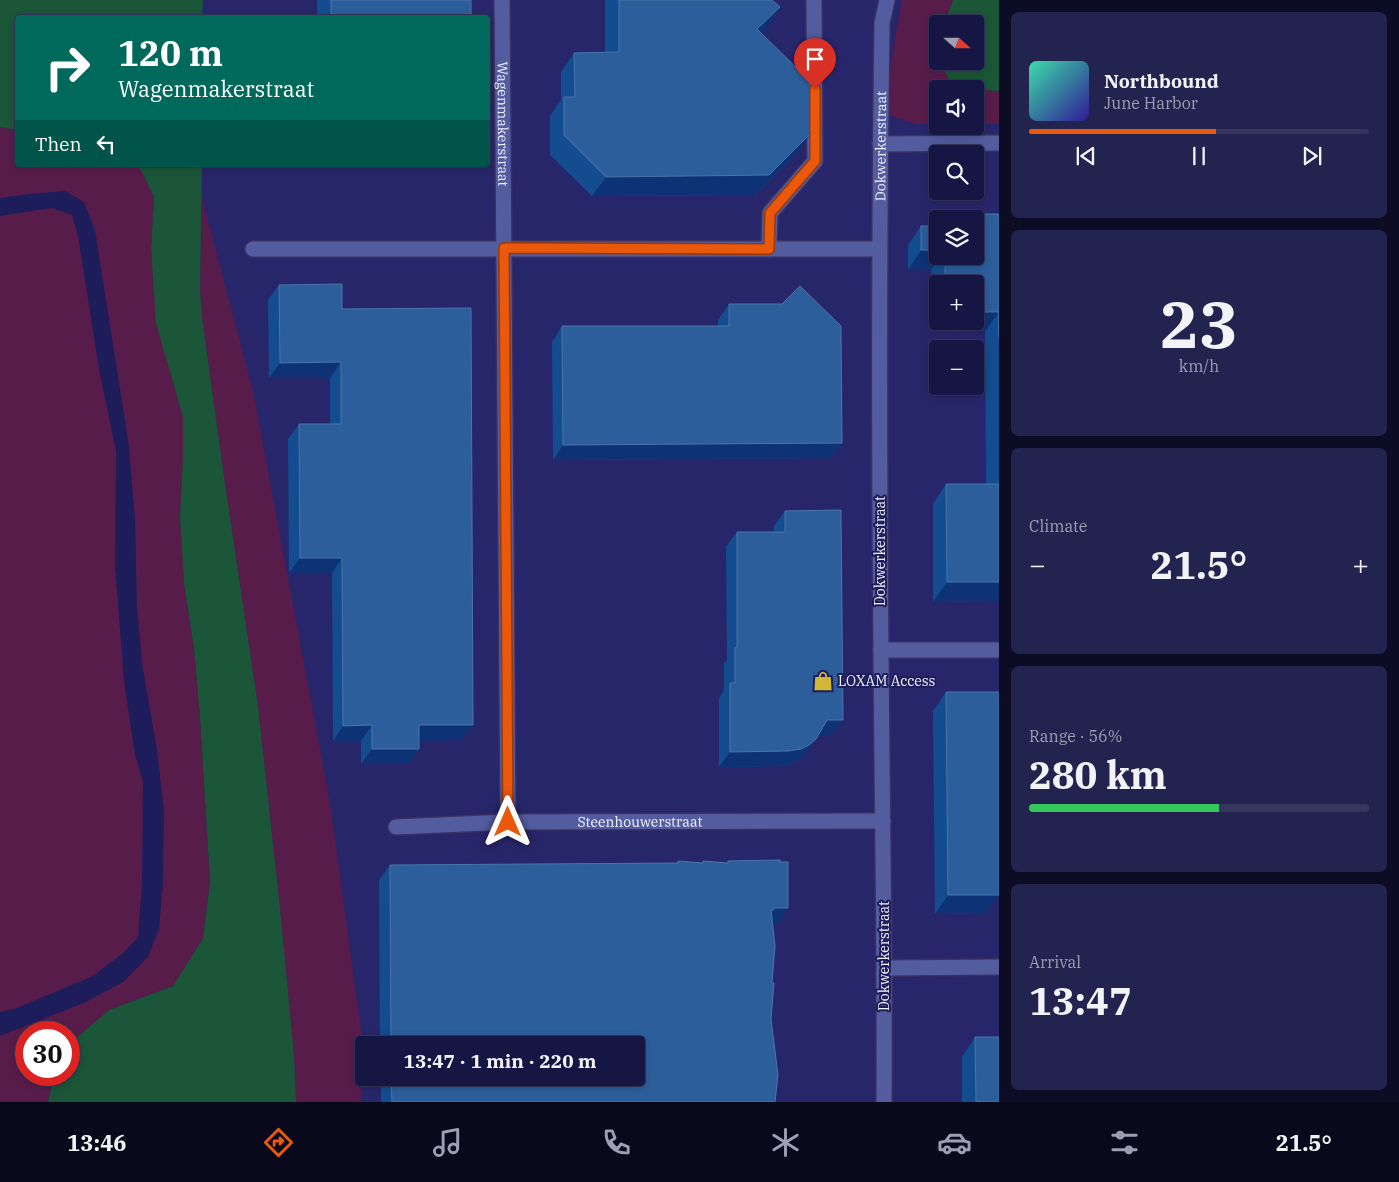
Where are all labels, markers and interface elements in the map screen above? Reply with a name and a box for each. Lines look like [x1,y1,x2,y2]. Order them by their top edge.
north arrow [929,15,984,70]
map controls [929,15,984,395]
text: 120 m [118,30,223,76]
icon: right [35,35,100,100]
pin [794,38,836,89]
icon: arrive [801,45,829,73]
street label: Wagenmakerstraat [493,61,512,187]
text: Northbound [1104,69,1219,93]
text: Wagenmakerstraat [118,74,314,103]
button: sound [929,80,984,135]
street label: Dokwerkerstraat [871,91,890,201]
text: June Harbor [1104,93,1198,113]
icon: left [92,130,120,158]
text: Then [35,132,82,156]
icon: previous [1072,142,1100,170]
icon: pause [1185,142,1213,170]
icon: next [1298,142,1326,170]
button: search [929,145,984,200]
button: layers [929,210,984,265]
button: + [929,275,984,330]
text: 23 [1160,281,1238,366]
button: − [929,340,984,395]
text: km/h [1179,356,1219,376]
street label: Dokwerkerstraat [871,496,889,606]
text: Climate [1029,516,1087,536]
text: 21.5° [1151,540,1247,589]
text: − [1029,546,1046,583]
text: + [1352,546,1369,583]
shop icon: LOXAM Access [812,670,834,692]
place label: LOXAM Access [838,672,936,690]
text: Range · 56% [1029,726,1122,746]
text: 280 km [1029,750,1167,799]
position arrow [481,795,533,847]
street label: Steenhouwerstraat [577,812,702,831]
street label: Dokwerkerstraat [875,901,893,1011]
text: Arrival [1029,952,1081,972]
text: 13:47 [1029,976,1132,1025]
speed limit sign: 30 [15,1021,80,1086]
text: 13:47 · 1 min · 220 m [404,1049,596,1073]
icon: directions [261,1125,296,1160]
icon: music [430,1125,465,1160]
icon: phone [599,1125,634,1160]
icon: climate [768,1125,803,1160]
icon: car [937,1125,972,1160]
icon: filters [1107,1125,1142,1160]
text: 13:46 [67,1128,127,1157]
text: 21.5° [1276,1128,1332,1157]

